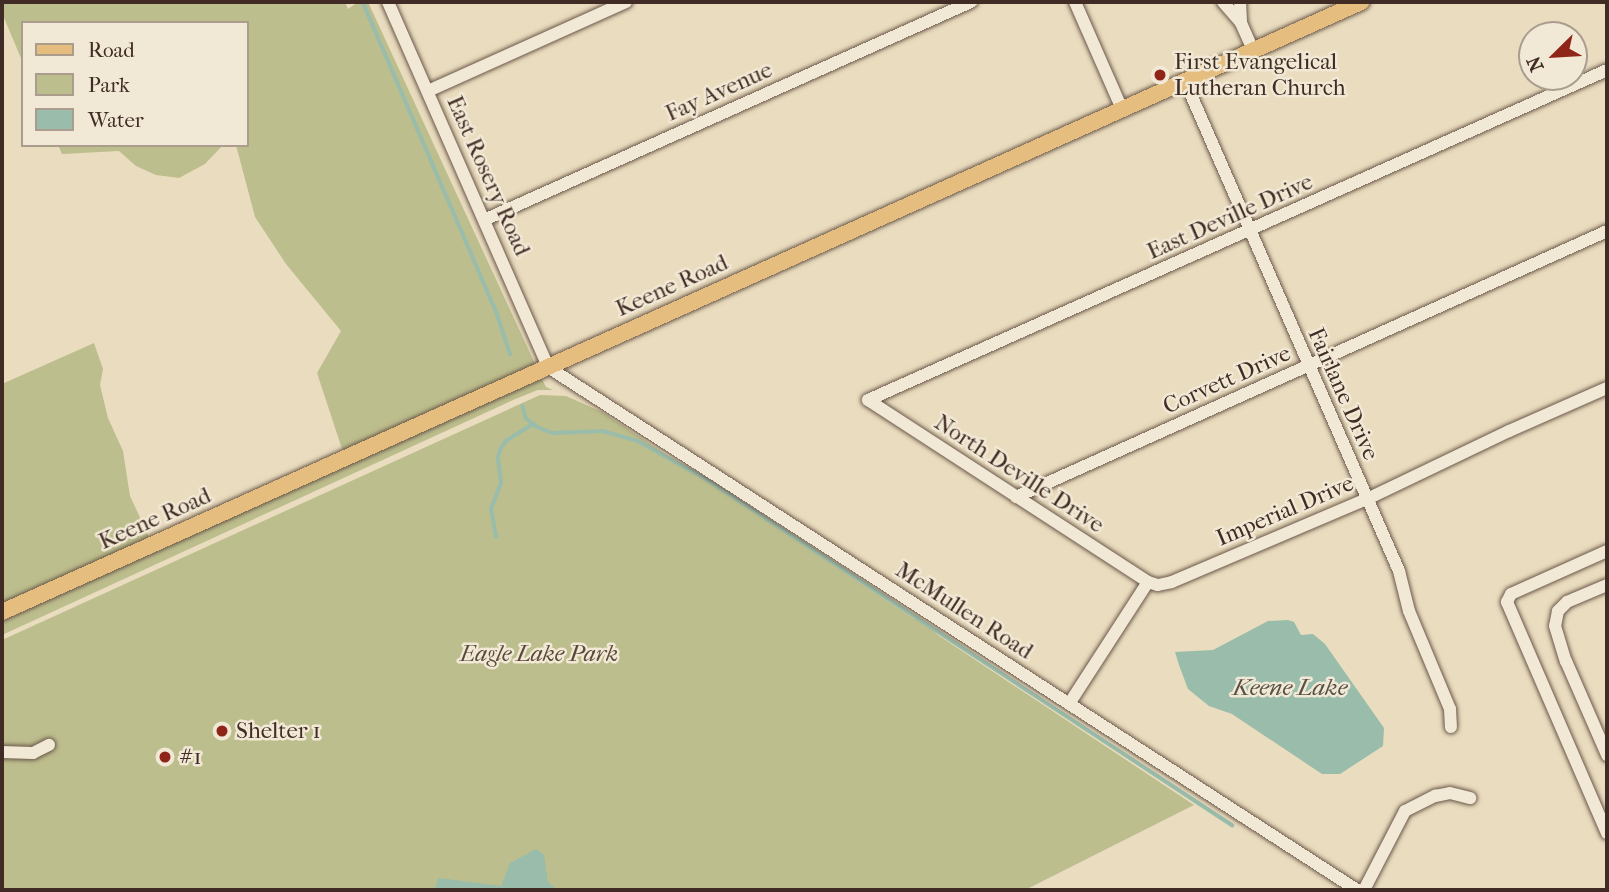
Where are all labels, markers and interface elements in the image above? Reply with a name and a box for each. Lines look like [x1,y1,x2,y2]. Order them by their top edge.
legend [21,21,248,147]
north arrow [1518,21,1588,91]
text: Road [88,38,135,62]
place label: First Evangelical Lutheran Church [1174,48,1346,102]
text: N [1523,53,1549,75]
street label: Fay Avenue [661,56,777,128]
marker: First Evangelical Lutheran Church [1152,67,1168,83]
text: Park [88,73,130,97]
street label: East Rosery Road [440,92,536,260]
text: Water [88,108,144,132]
street label: East Deville Drive [1143,168,1317,266]
street label: Keene Road [612,249,732,323]
street label: Fairlane Drive [1302,324,1384,464]
street label: Corvett Drive [1159,340,1295,420]
street label: North Deville Drive [929,409,1109,539]
street label: Imperial Drive [1212,470,1358,552]
street label: Keene Road [95,482,215,556]
street label: McMullen Road [890,556,1038,666]
park label: Eagle Lake Park [460,640,618,668]
water label: Keene Lake [1233,674,1347,702]
place label: Shelter 1 [236,717,321,745]
marker: Shelter 1 [214,723,230,739]
place label: #1 [179,743,202,771]
marker: #1 [157,749,173,765]

